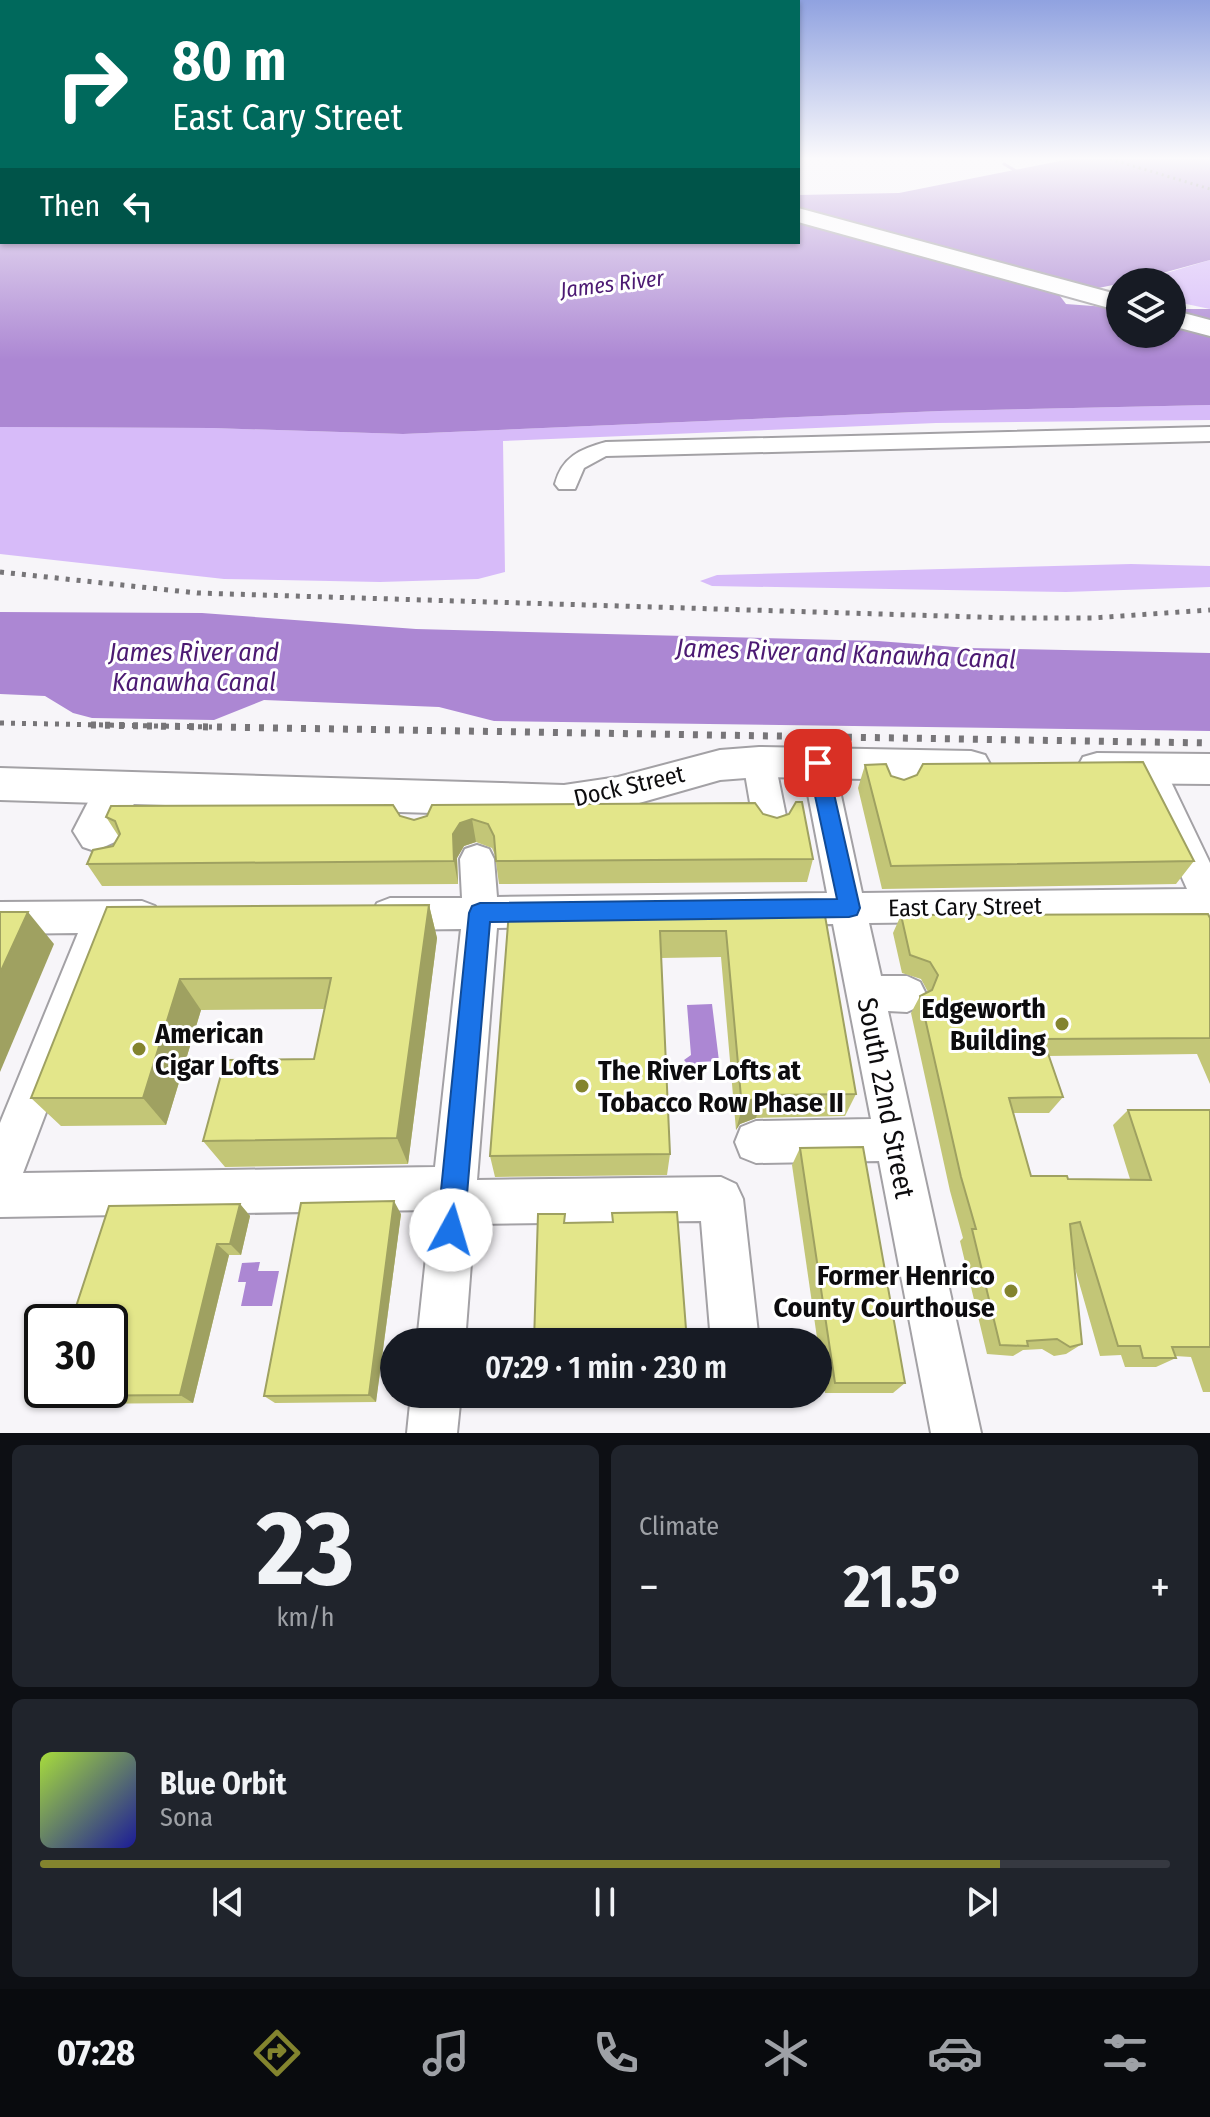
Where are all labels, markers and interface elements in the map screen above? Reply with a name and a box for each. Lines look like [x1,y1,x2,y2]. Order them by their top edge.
text: 80 m [172,28,287,95]
icon: right [40,32,144,136]
text: East Cary Street [172,96,403,140]
icon: left [116,184,160,228]
text: Then [40,188,100,224]
water label: James River [558,264,667,304]
map controls [1106,268,1186,348]
button: layers [1106,268,1186,348]
water label: James River and Kanawha Canal [674,633,1017,675]
water label: James River and Kanawha Canal [107,637,279,698]
pin [784,729,852,797]
icon: arrive [796,741,840,785]
street label: Dock Street [571,760,687,812]
street label: East Cary Street [888,892,1042,922]
place label: Edgeworth Building [922,992,1046,1057]
street label: South 22nd Street [850,995,922,1202]
marker: Edgeworth Building [1053,1015,1071,1033]
place label: American Cigar Lofts [154,1017,279,1082]
marker: American Cigar Lofts [130,1040,148,1058]
place label: The River Lofts at Tobacco Row Phase II [598,1054,844,1119]
marker: The River Lofts at Tobacco Row Phase II [573,1077,591,1095]
position arrow [409,1188,493,1272]
place label: Former Henrico County Courthouse [773,1259,995,1324]
marker: Former Henrico County Courthouse [1002,1282,1020,1300]
speed limit sign: 30 [24,1304,128,1408]
text: 07:29 · 1 min · 230 m [485,1350,727,1386]
text: 23 [257,1487,354,1612]
text: Climate [639,1511,719,1542]
text: 21.5° [843,1551,965,1623]
text: − [639,1561,659,1614]
text: + [1150,1561,1170,1614]
text: km/h [277,1602,334,1633]
text: Blue Orbit [160,1766,286,1802]
text: Sona [160,1802,213,1833]
icon: previous [206,1880,250,1924]
icon: pause [583,1880,627,1924]
icon: next [960,1880,1004,1924]
icon: directions [249,2025,305,2081]
icon: music [418,2025,474,2081]
icon: phone [588,2025,644,2081]
icon: climate [758,2025,814,2081]
icon: car [927,2025,983,2081]
icon: filters [1097,2025,1153,2081]
text: 07:28 [57,2031,135,2075]

